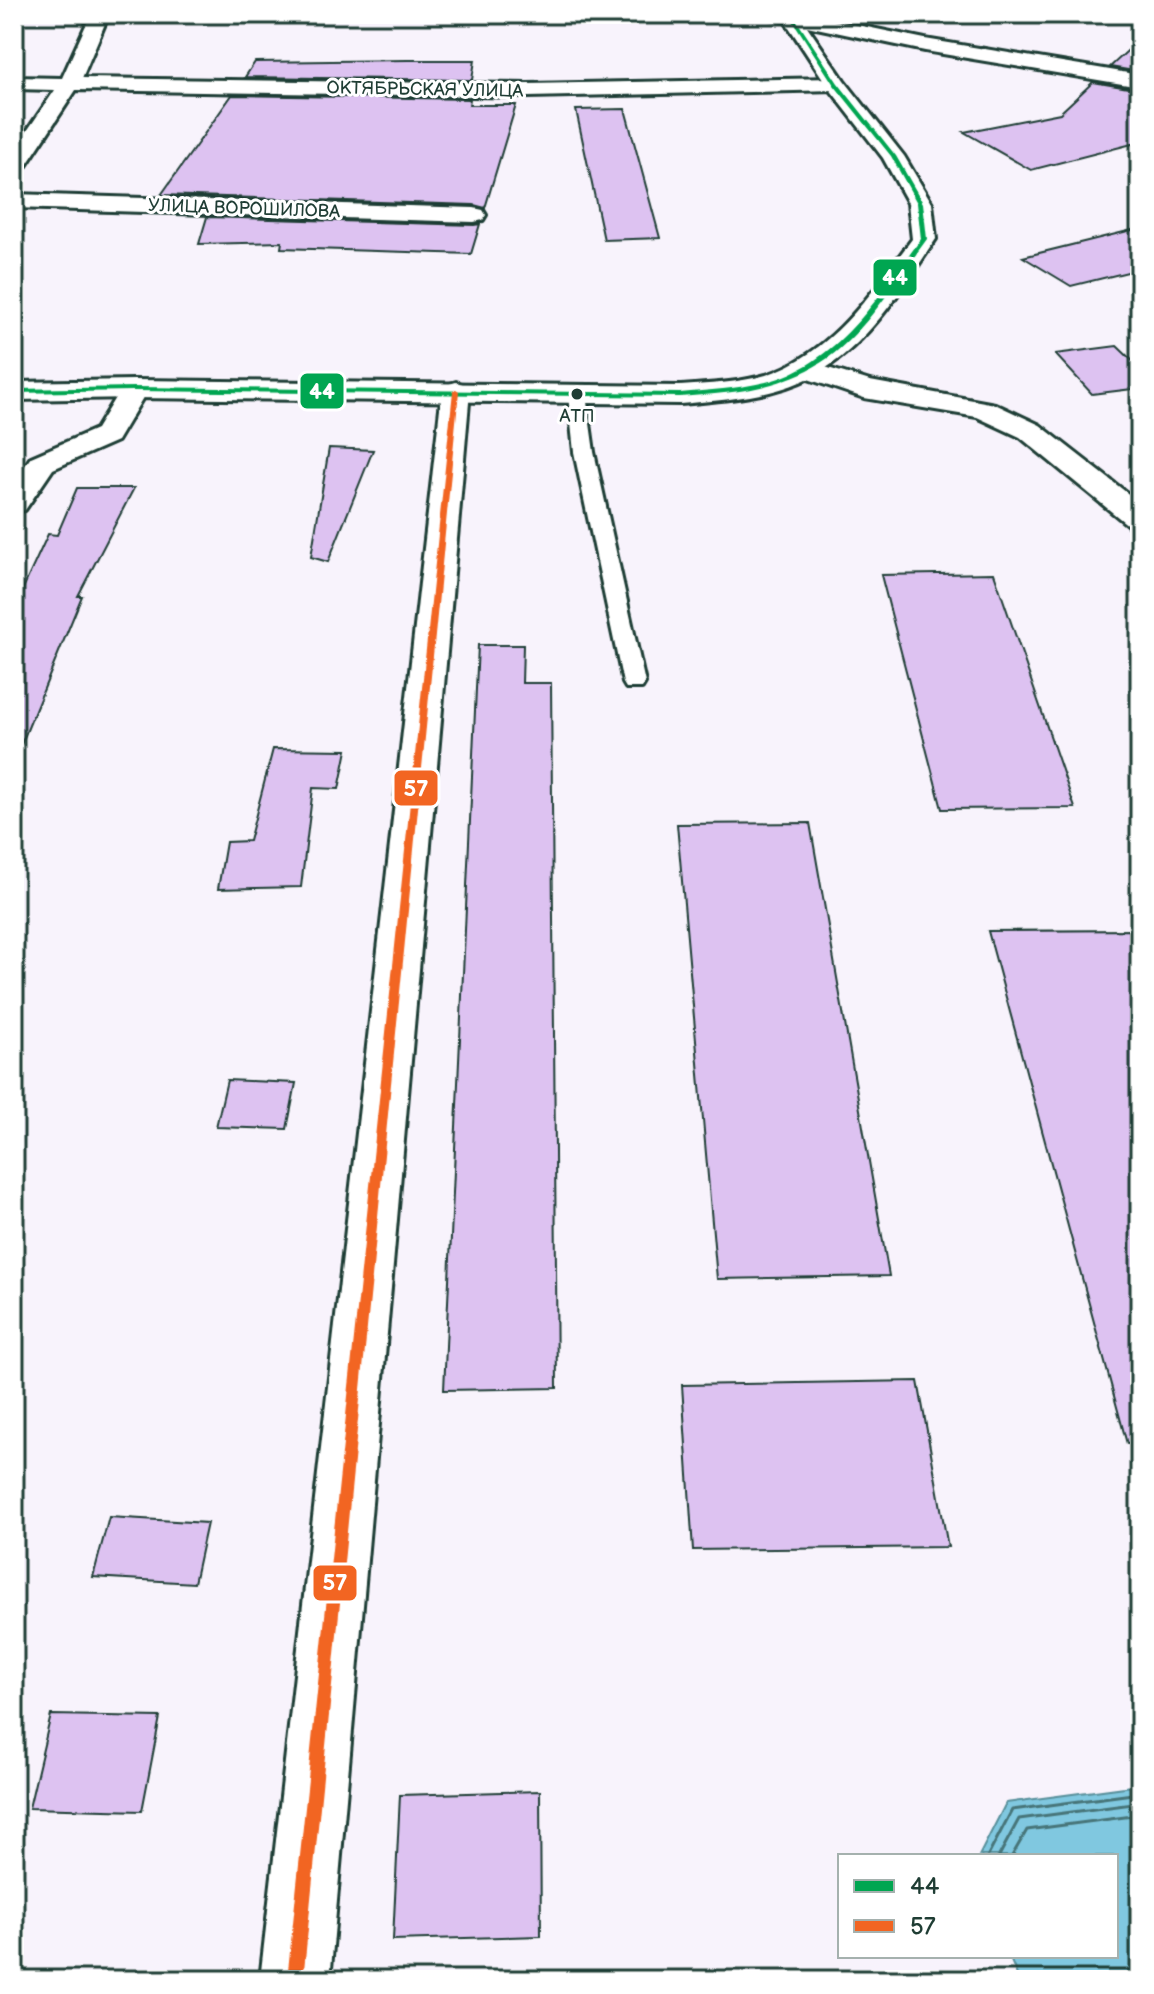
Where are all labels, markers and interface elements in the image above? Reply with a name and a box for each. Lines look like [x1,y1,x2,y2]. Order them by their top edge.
street label: ОКТЯБРЬСКАЯ УЛИЦА [326,77,524,102]
street label: УЛИЦА ВОРОШИЛОВА [148,195,340,222]
line badge: 44 [872,258,918,297]
text: 44 [882,265,908,292]
line badge: 44 [299,372,345,410]
text: 44 [309,379,335,406]
marker: АТП [569,386,585,402]
place label: АТП [559,406,594,427]
line badge: 57 [393,769,439,807]
text: 57 [404,776,428,803]
line badge: 57 [312,1564,358,1602]
text: 57 [323,1570,347,1597]
legend [838,1854,1118,1958]
text: 44 [910,1872,940,1901]
text: 57 [910,1912,936,1941]

